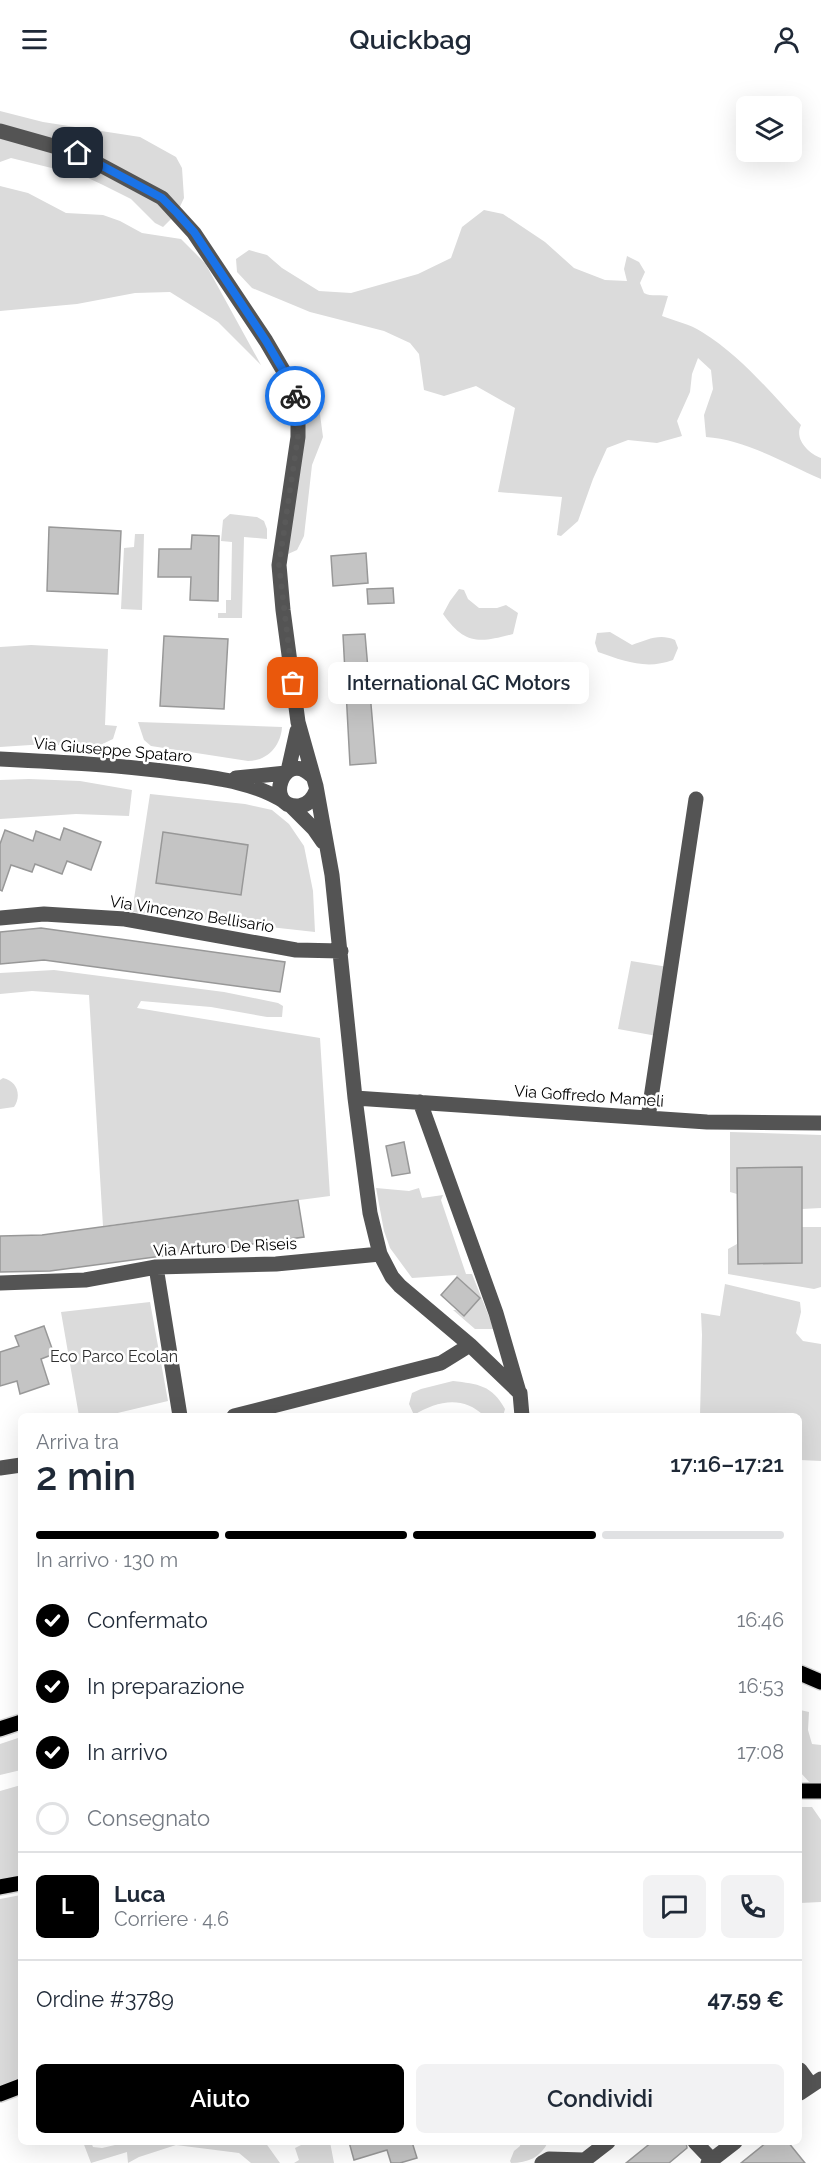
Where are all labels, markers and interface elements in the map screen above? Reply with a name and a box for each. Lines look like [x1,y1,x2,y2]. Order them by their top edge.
icon: menu [18,23,51,56]
icon: person [770,23,803,56]
text: Quickbag [349,24,472,55]
map controls [736,96,802,162]
button: layers [736,96,802,162]
pin [52,127,103,178]
icon: home [61,136,94,169]
courier [265,366,325,426]
icon: bike [279,380,312,413]
pin [267,657,318,708]
callout: International GC Motors [329,662,590,704]
icon: bag [276,666,309,699]
text: International GC Motors [347,671,570,695]
street label: Via Giuseppe Spataro [33,734,193,766]
street label: Via Vincenzo Bellisario [108,892,276,936]
street label: Via Goffredo Mameli [513,1081,665,1111]
street label: Via Arturo De Riseis [153,1234,298,1260]
park label: Eco Parco Ecolan [50,1347,178,1366]
text: Arriva tra [36,1430,119,1454]
text: 17:16–17:21 [670,1451,784,1477]
text: 2 min [36,1453,136,1499]
text: In arrivo · 130 m [36,1548,178,1572]
icon: check [36,1604,69,1637]
text: Confermato [87,1607,208,1633]
text: 16:46 [737,1608,784,1632]
icon: check [36,1670,69,1703]
text: In preparazione [87,1673,244,1699]
text: 16:53 [738,1674,784,1698]
icon: check [36,1736,69,1769]
text: In arrivo [87,1739,168,1765]
text: 17:08 [737,1740,784,1764]
text: Consegnato [87,1805,210,1831]
button: chat [643,1875,706,1938]
button: phone [721,1875,784,1938]
text: Luca [114,1881,165,1907]
text: L [61,1893,74,1919]
text: Corriere · 4.6 [114,1907,229,1931]
text: Ordine #3789 [36,1986,174,2012]
text: 47.59 € [707,1986,784,2012]
button: Aiuto [36,2064,404,2133]
button: Condividi [416,2064,784,2133]

